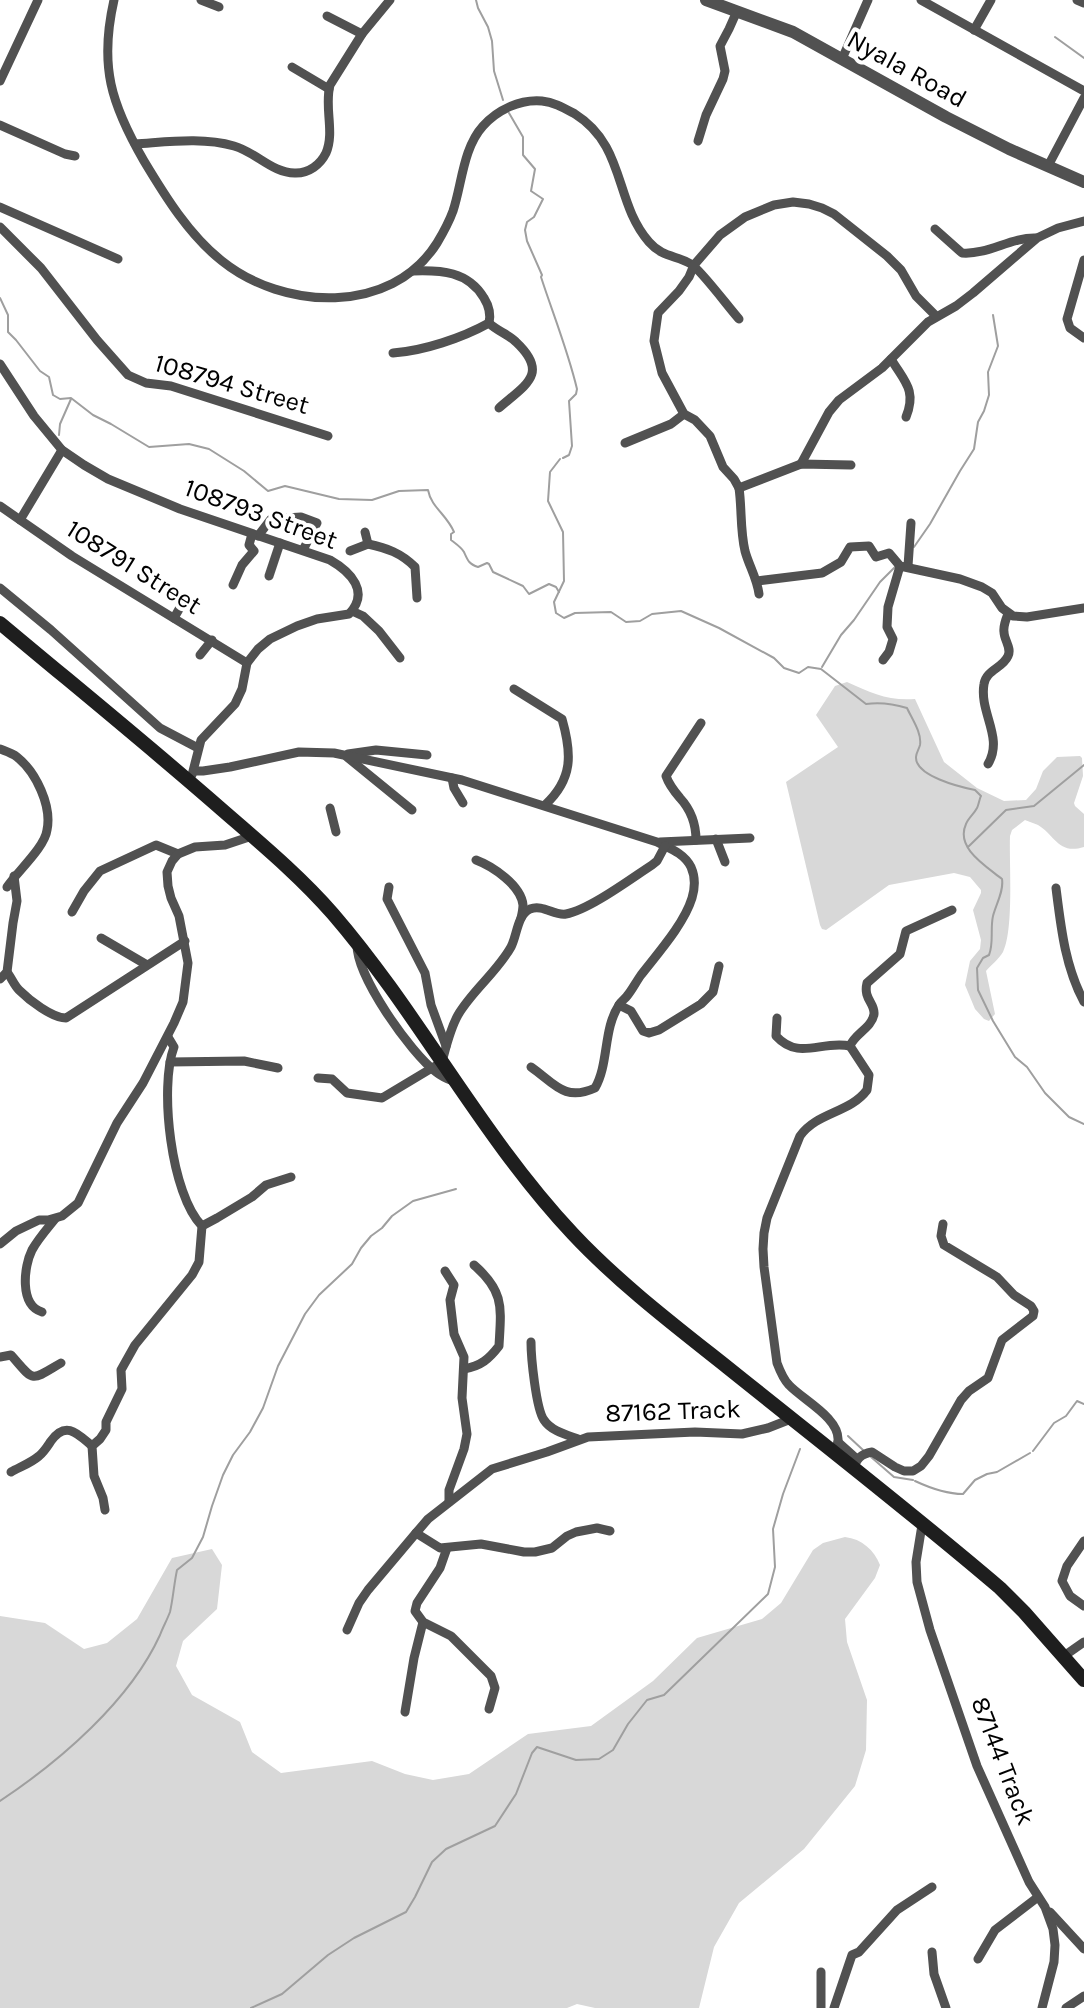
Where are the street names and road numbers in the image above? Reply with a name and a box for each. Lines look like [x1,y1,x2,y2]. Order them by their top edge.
street label: Nyala Road [842,23,972,115]
street label: 108794 Street [151,347,313,421]
street label: 108793 Street [180,472,342,556]
street label: 108791 Street [61,513,207,621]
street label: 87162 Track [605,1393,741,1429]
street label: 87144 Track [964,1692,1042,1830]

